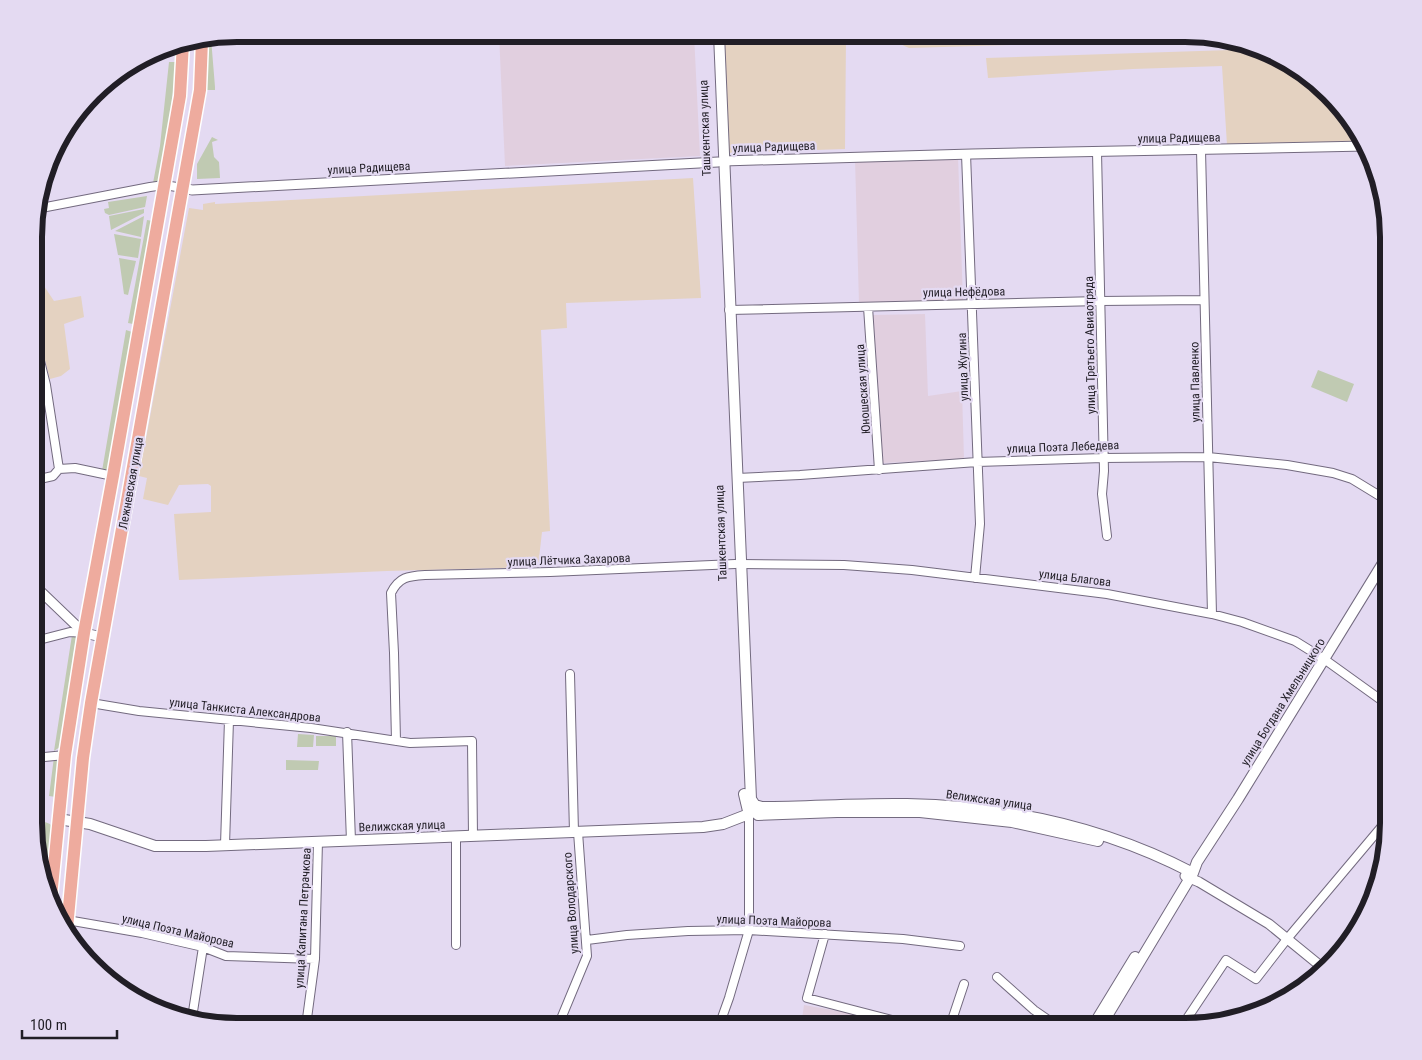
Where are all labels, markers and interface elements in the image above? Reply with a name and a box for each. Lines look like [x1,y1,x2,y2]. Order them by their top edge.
street label: Ташкентская улица [696,79,714,176]
street label: улица Радищева [1137,130,1221,146]
street label: улица Радищева [732,139,816,155]
street label: улица Радищева [327,159,411,177]
street label: улица Третьего Авиаотряда [1082,276,1098,414]
street label: улица Нефёдова [923,284,1005,300]
street label: улица Жугина [955,332,971,401]
street label: улица Павленко [1187,342,1203,422]
street label: Юношеская улица [853,343,873,434]
street label: Лежневская улица [116,436,146,530]
street label: улица Поэта Лебедева [1007,438,1120,456]
street label: Ташкентская улица [712,484,730,581]
street label: улица Лётчика Захарова [507,551,631,569]
street label: улица Благова [1038,567,1112,589]
street label: улица Богдана Хмельницкого [1238,636,1328,768]
street label: улица Танкиста Александрова [169,695,322,725]
street label: Велижская улица [945,787,1033,813]
street label: Велижская улица [358,817,446,835]
street label: улица Капитана Петрачкова [292,847,314,989]
street label: улица Володарского [560,852,582,954]
street label: улица Поэта Майорова [121,911,236,951]
street label: улица Поэта Майорова [716,912,832,930]
scale bar [22,1008,118,1040]
text: 100 m [30,1016,67,1034]

